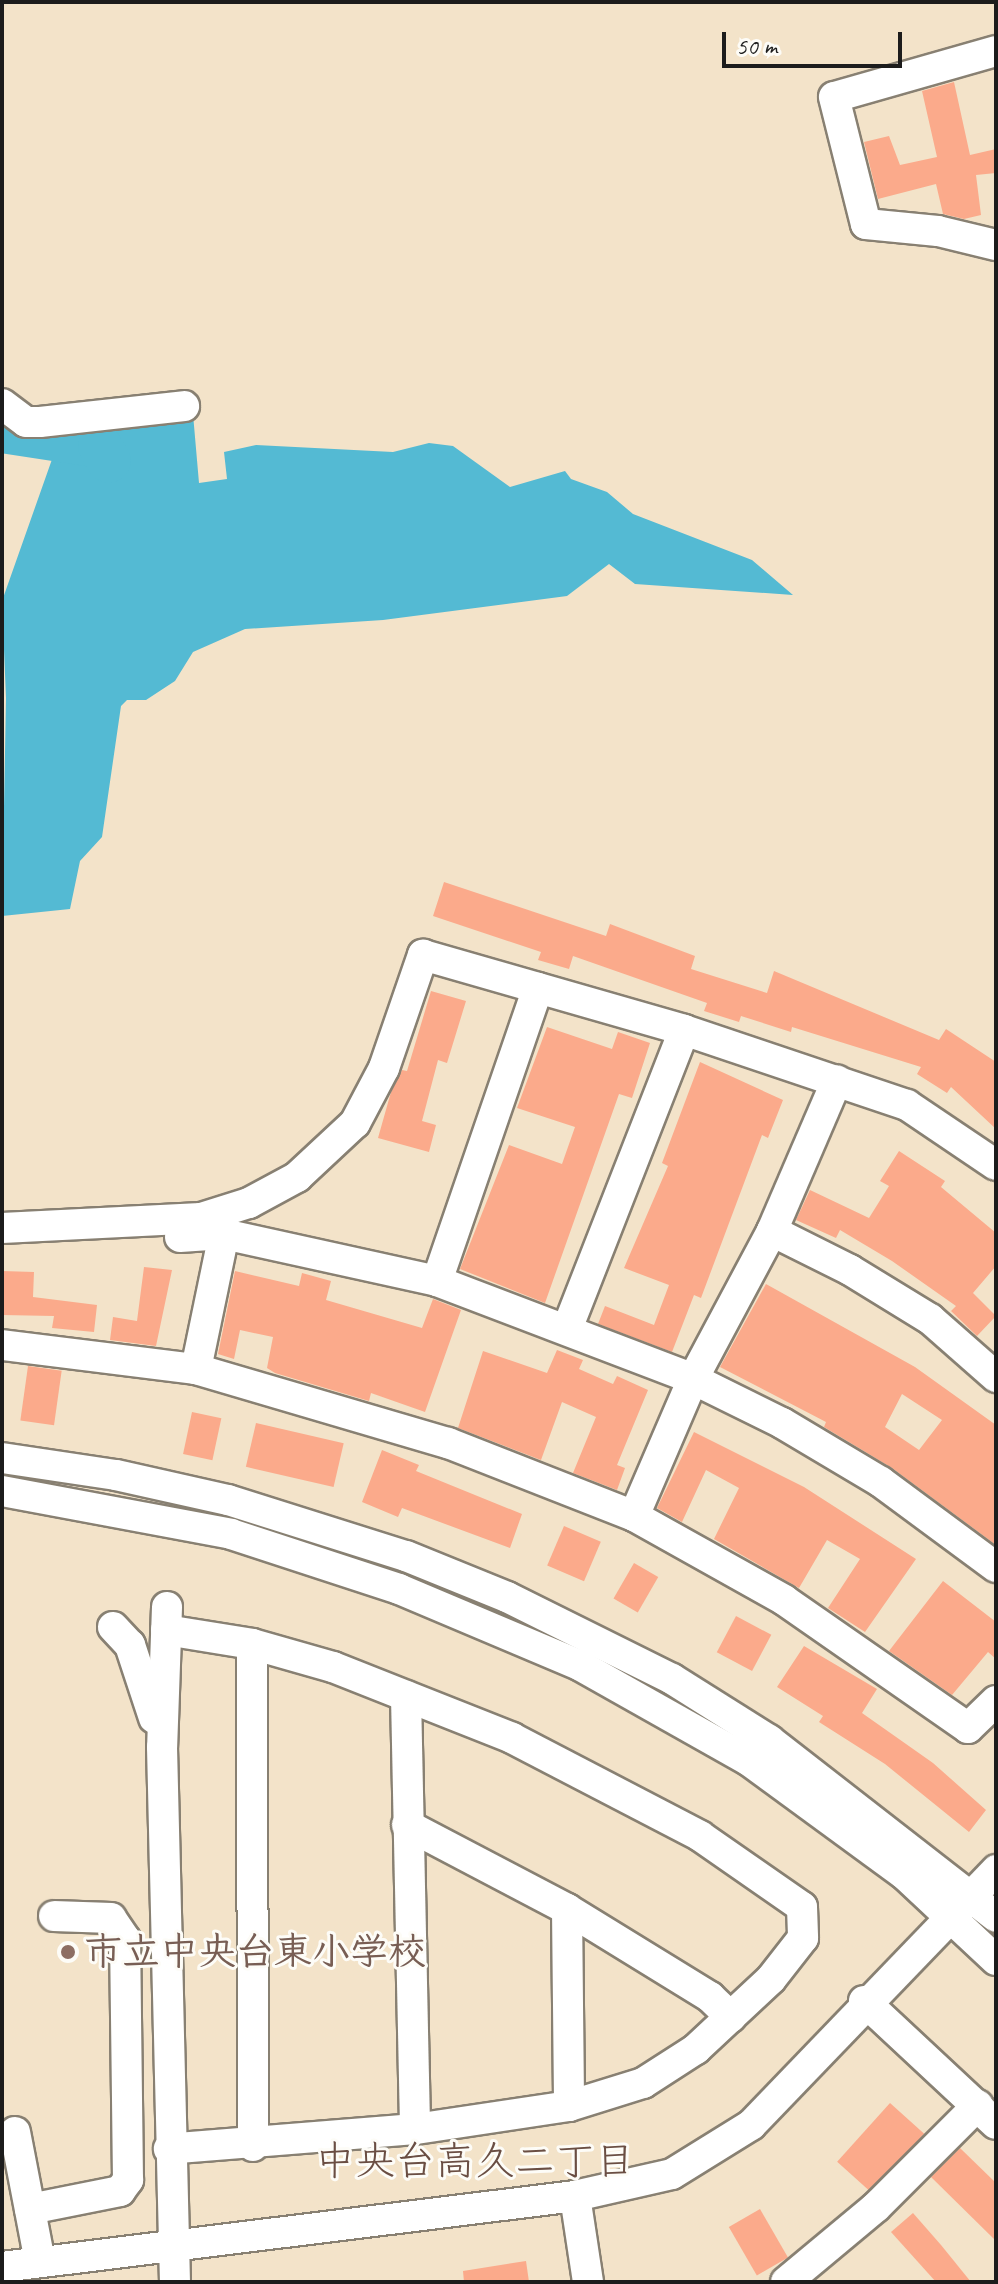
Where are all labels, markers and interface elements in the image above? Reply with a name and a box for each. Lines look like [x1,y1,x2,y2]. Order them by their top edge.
scale bar [726,16,906,66]
text: 50 m [736,31,777,61]
place label: 市立中央台東小学校 [84,1929,426,1975]
marker: 市立中央台東小学校 [59,1943,77,1961]
district label: 中央台高久二丁目 [315,2137,635,2185]

